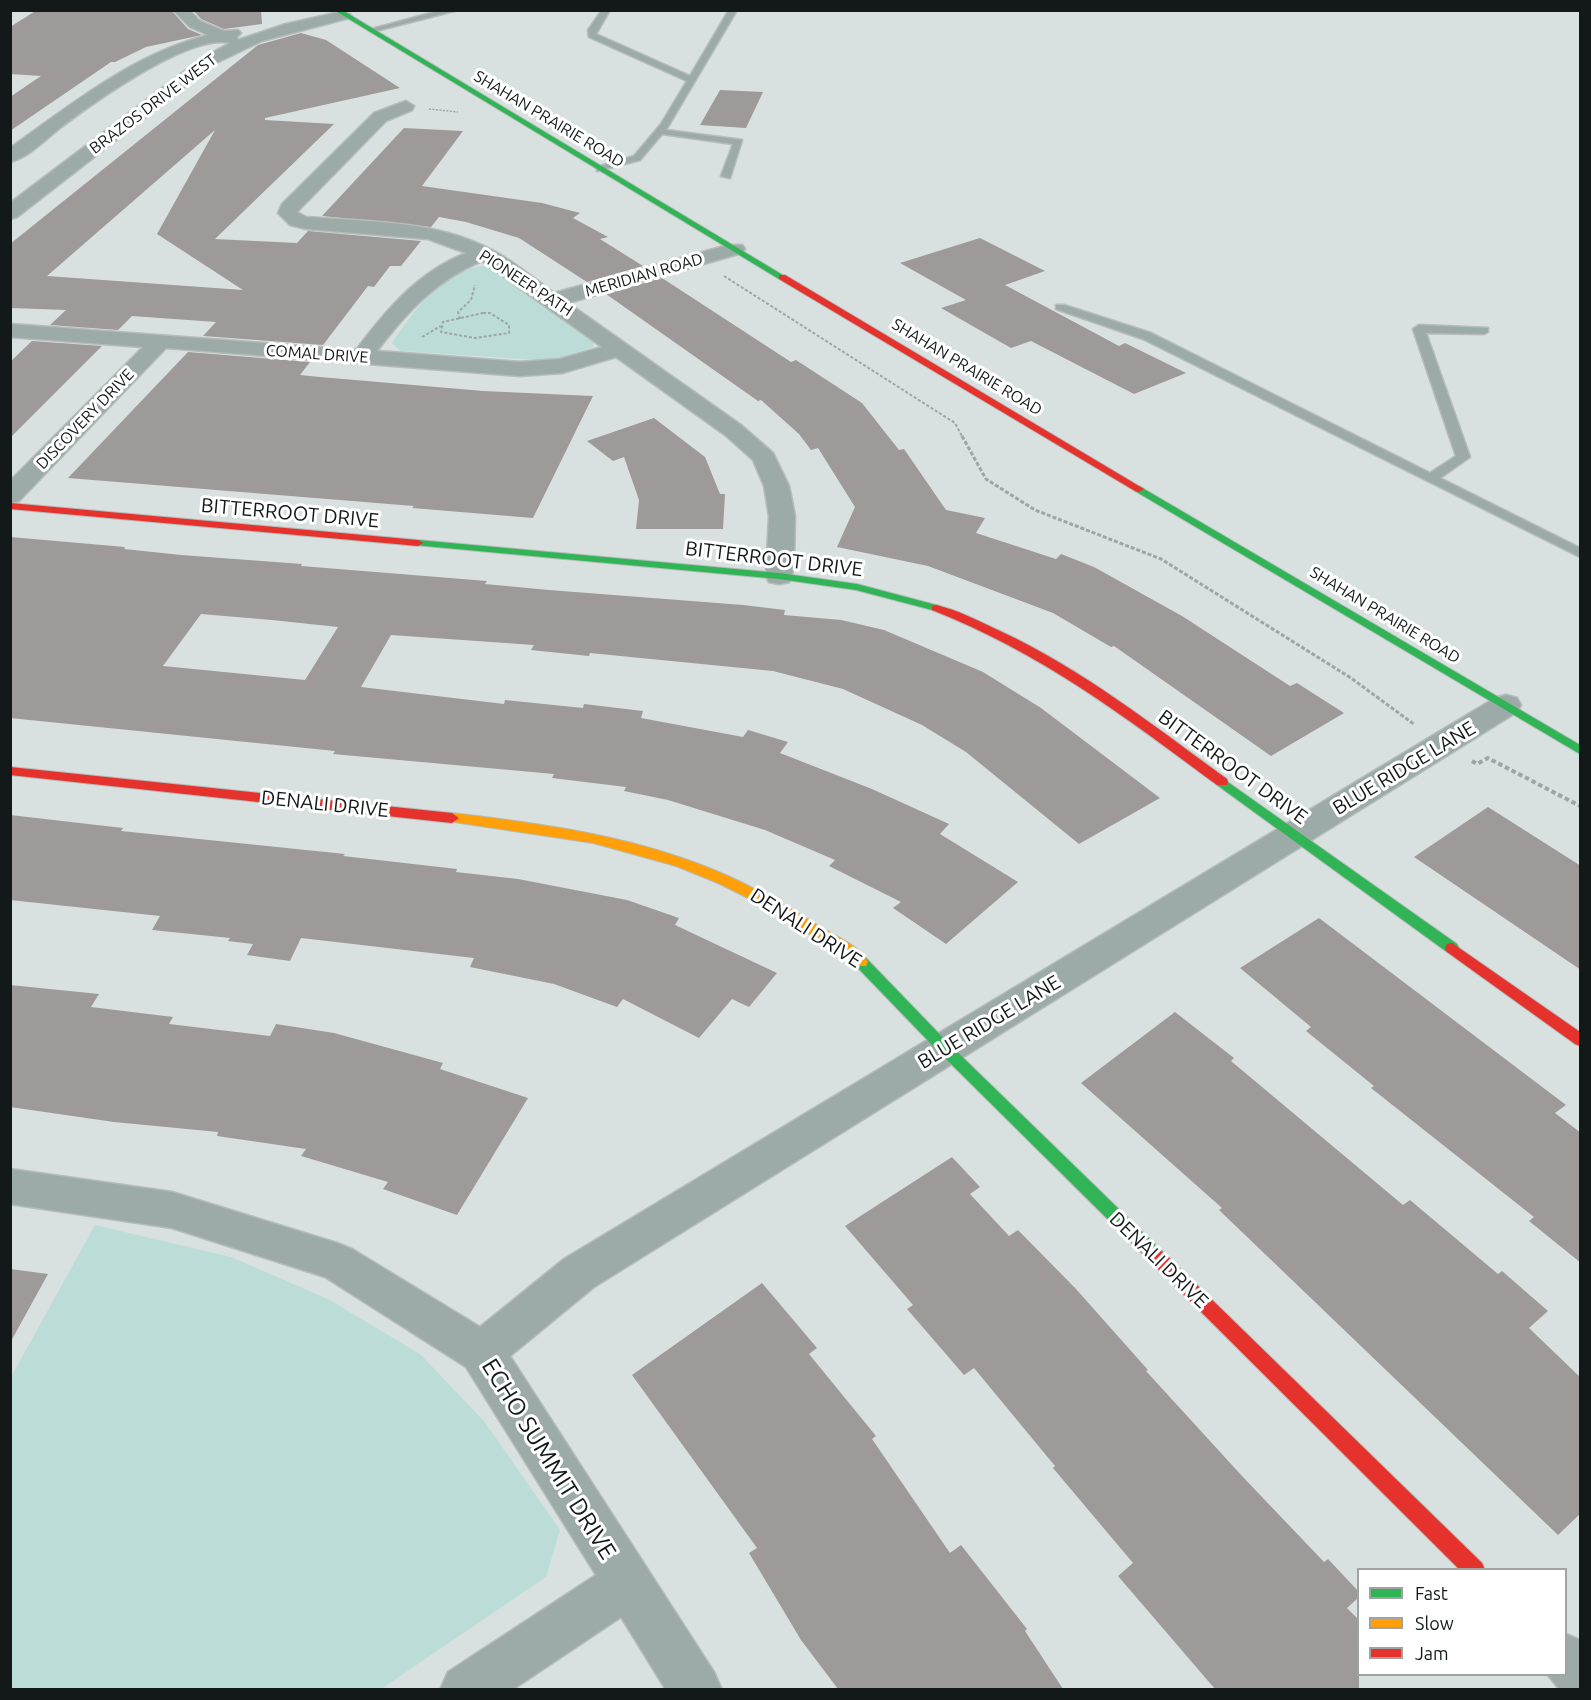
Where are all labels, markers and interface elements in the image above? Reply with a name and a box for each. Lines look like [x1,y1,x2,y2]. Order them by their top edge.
street label: BRAZOS DRIVE WEST [86,50,220,158]
street label: SHAHAN PRAIRIE ROAD [470,67,628,171]
street label: PIONEER PATH [476,246,576,320]
street label: MERIDIAN ROAD [583,249,705,301]
street label: SHAHAN PRAIRIE ROAD [888,315,1046,419]
street label: COMAL DRIVE [265,341,369,367]
street label: DISCOVERY DRIVE [32,365,138,473]
street label: BITTERROOT DRIVE [200,493,380,533]
street label: BITTERROOT DRIVE [684,536,864,582]
street label: SHAHAN PRAIRIE ROAD [1306,563,1464,667]
street label: BITTERROOT DRIVE [1154,705,1312,829]
street label: BLUE RIDGE LANE [1328,716,1480,820]
street label: DENALI DRIVE [260,785,390,823]
street label: DENALI DRIVE [746,883,866,973]
street label: BLUE RIDGE LANE [913,970,1065,1074]
street label: DENALI DRIVE [1105,1207,1213,1313]
street label: ECHO SUMMIT DRIVE [476,1353,622,1565]
legend [1357,1568,1567,1676]
text: Fast [1415,1583,1448,1603]
text: Slow [1415,1613,1454,1633]
text: Jam [1415,1643,1449,1663]

